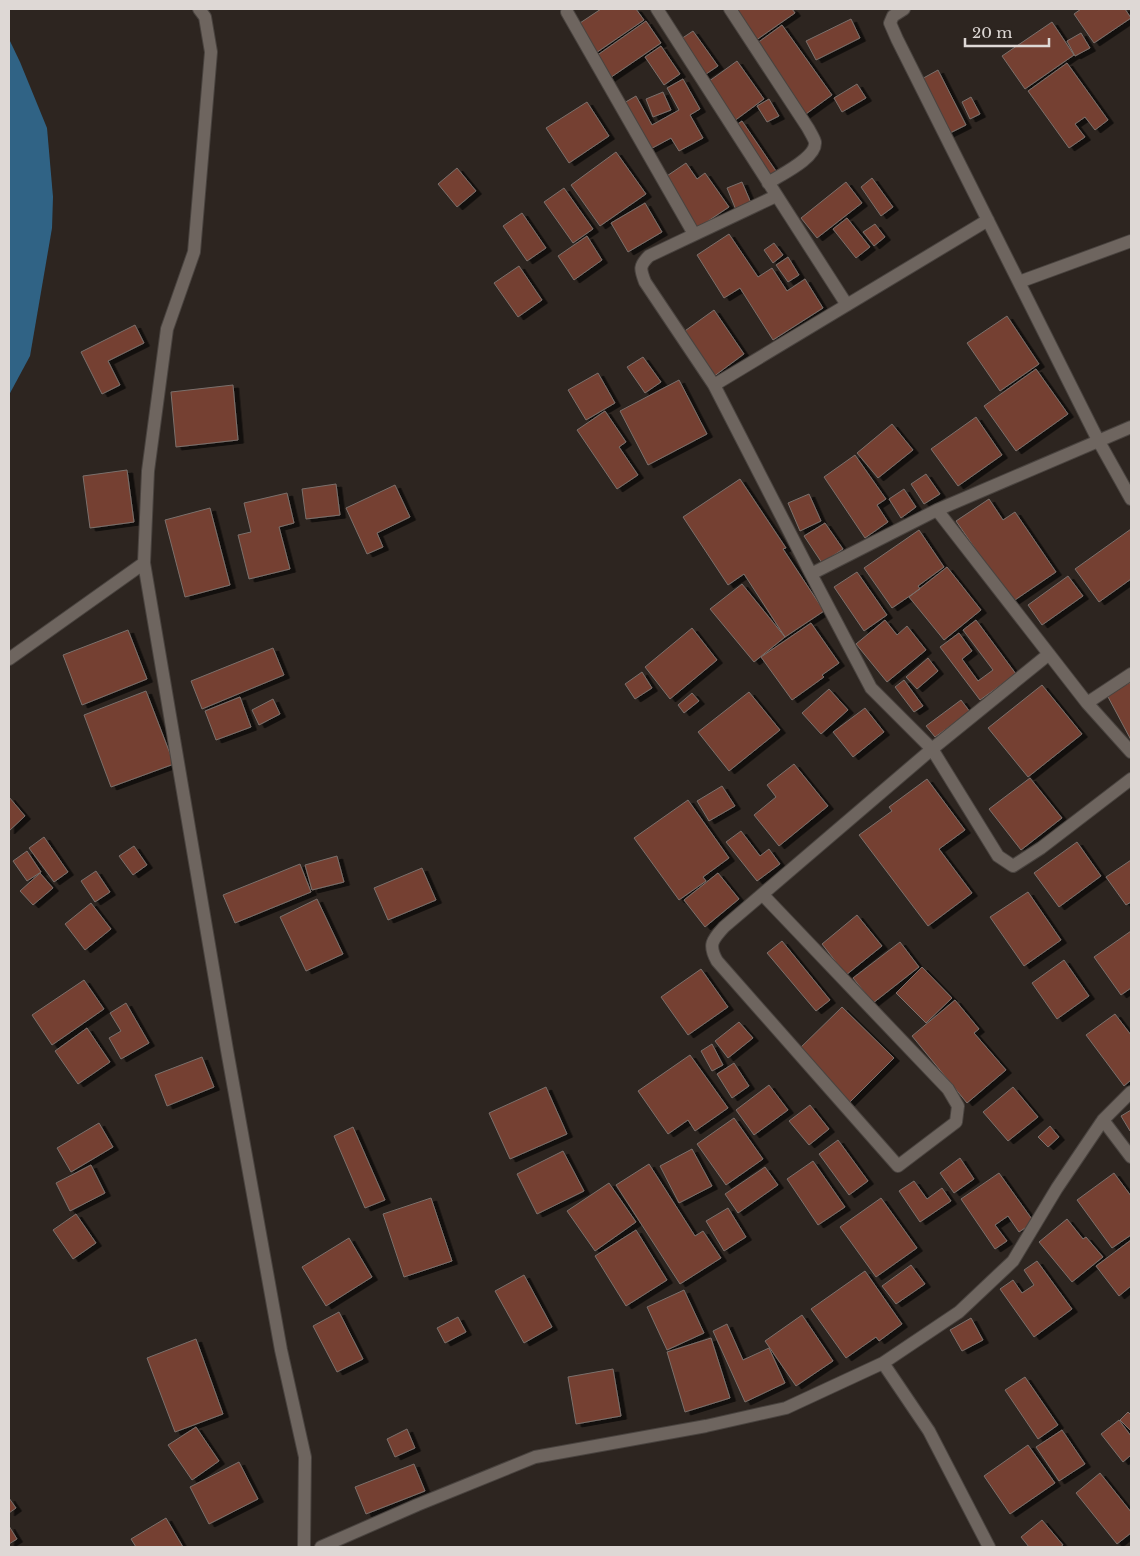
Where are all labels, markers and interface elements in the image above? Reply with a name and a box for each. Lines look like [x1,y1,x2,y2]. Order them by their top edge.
scale bar [965,15,1049,47]
text: 20 m [972,23,1012,42]

